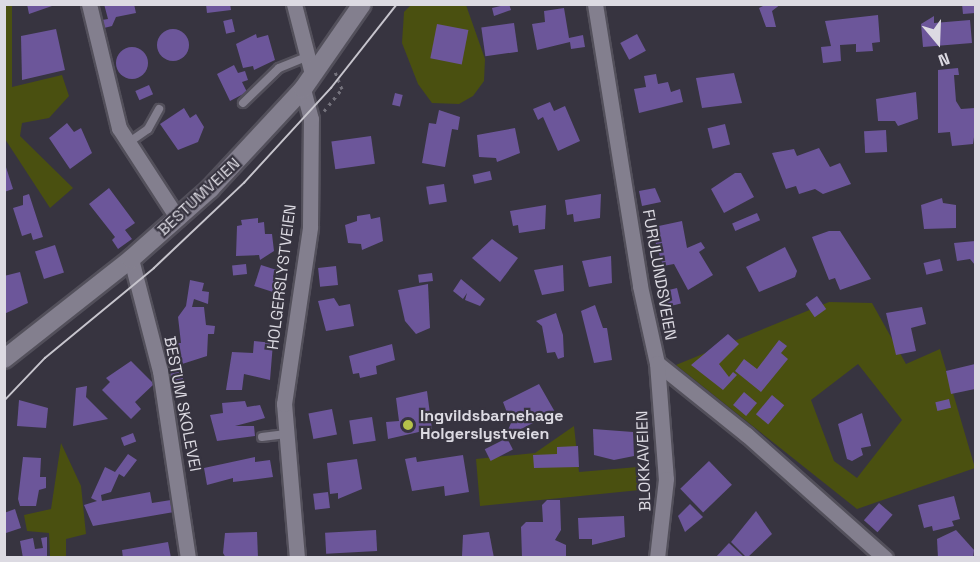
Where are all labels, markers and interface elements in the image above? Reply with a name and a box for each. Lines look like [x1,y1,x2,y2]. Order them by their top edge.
north arrow [908,12,968,72]
text: N [936,48,953,71]
street label: BESTUMVEIEN [154,154,244,240]
street label: HOLGERSLYSTVEIEN [264,203,300,351]
street label: FURULUNDSVEIEN [638,208,680,342]
street label: BESTUM SKOLEVEI [159,335,205,473]
place label: Ingvildsbarnehage Holgerslystveien [420,406,563,444]
street label: BLOKKAVEIEN [633,410,655,512]
marker: Ingvildsbarnehage Holgerslystveien [401,418,415,432]

